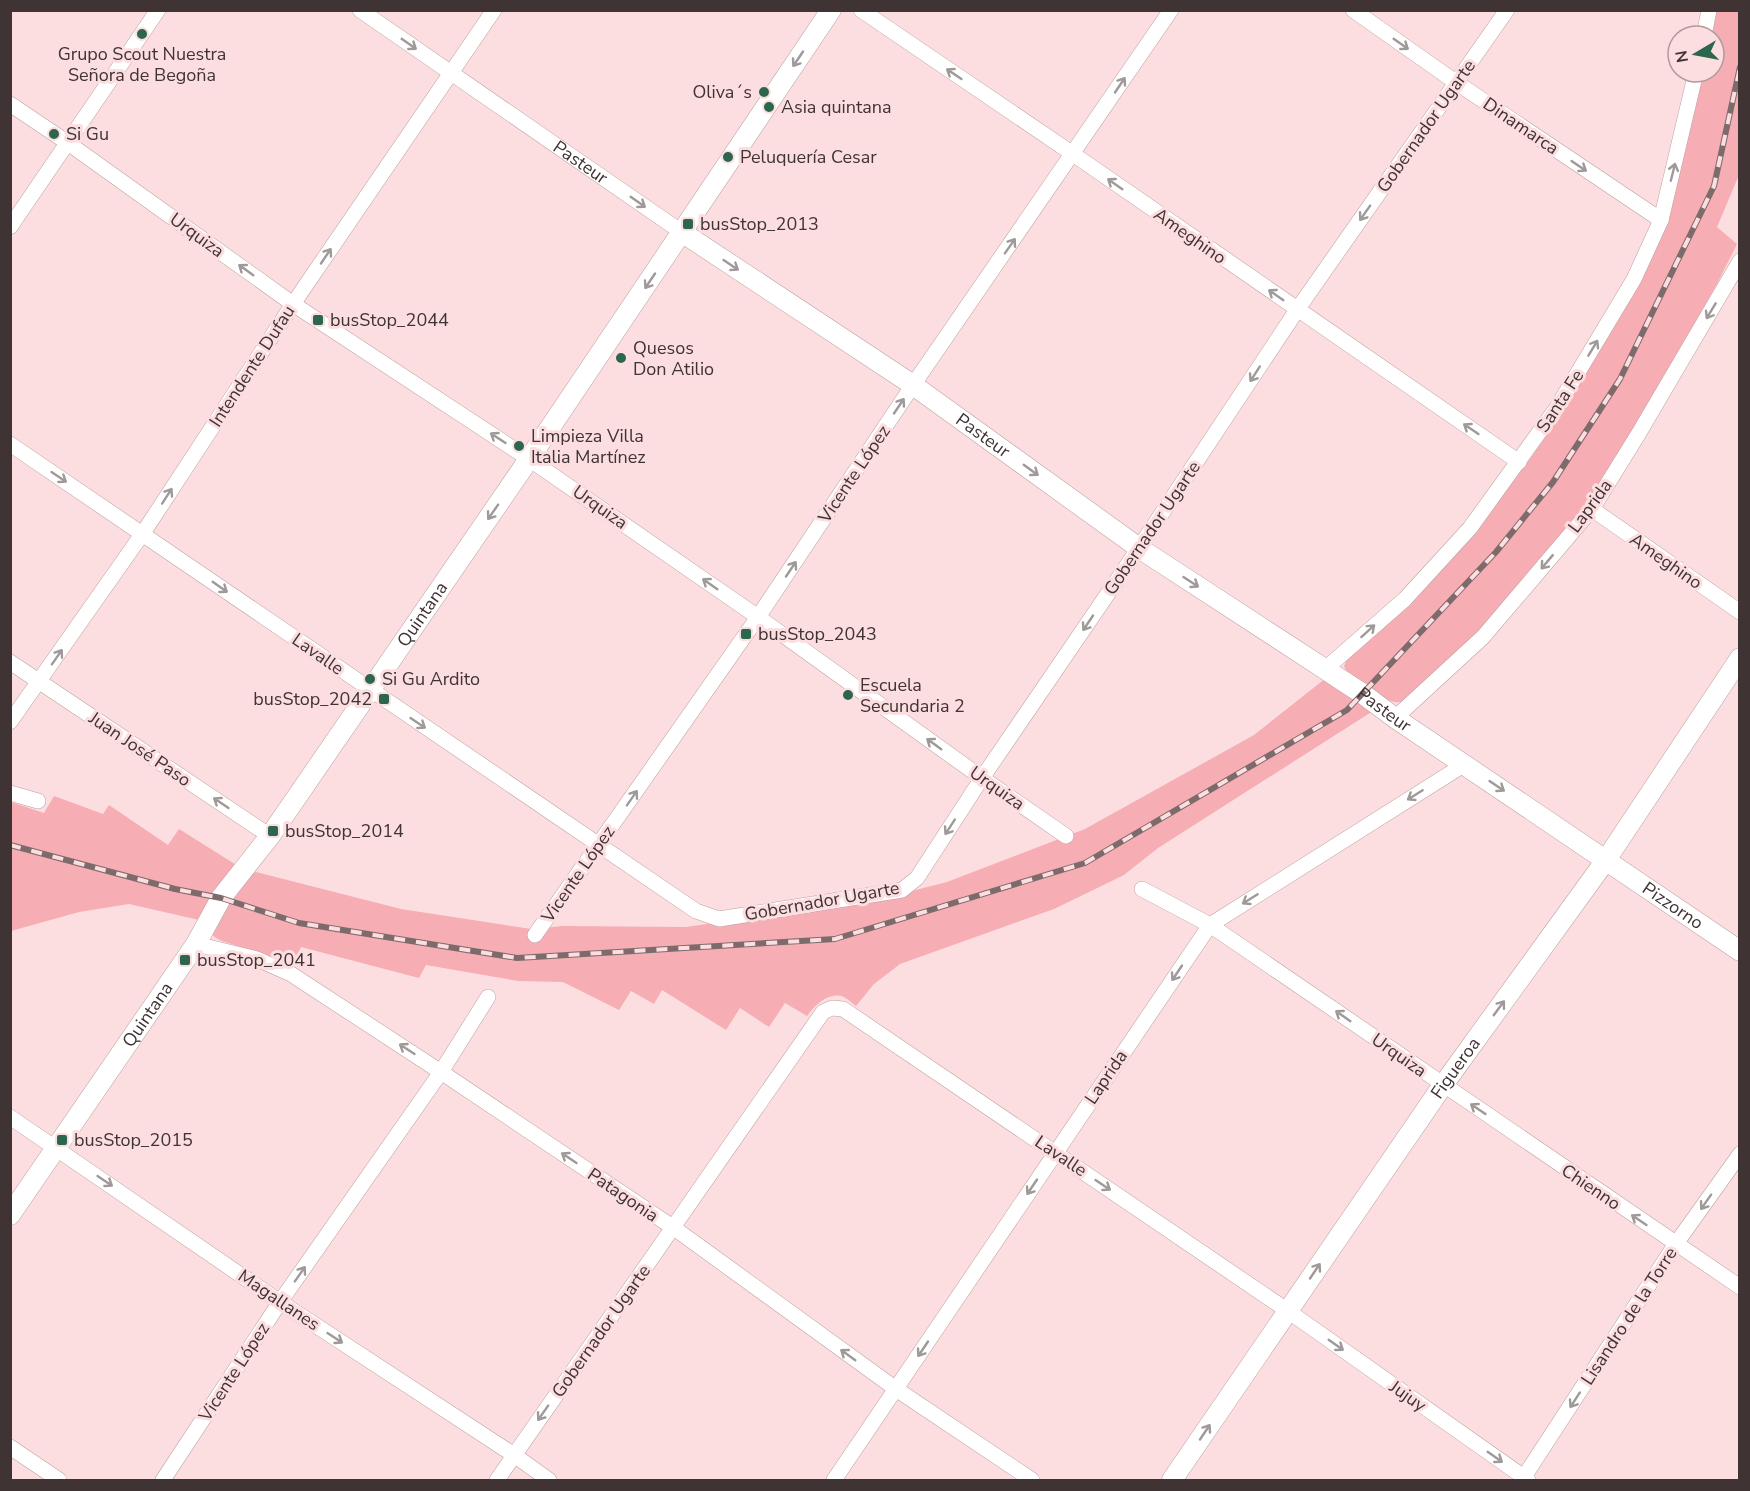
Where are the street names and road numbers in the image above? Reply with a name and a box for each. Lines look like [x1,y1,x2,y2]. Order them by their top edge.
street label: Gobernador Ugarte [1371,55,1481,197]
street label: Dinamarca [1478,92,1564,160]
street label: Pasteur [548,135,613,190]
street label: Ameghino [1149,202,1231,270]
street label: Urquiza [165,207,229,263]
street label: Intendente Dufau [204,301,300,431]
street label: Santa Fe [1531,365,1589,437]
street label: Pasteur [951,408,1015,464]
street label: Vicente López [812,420,896,528]
street label: Gobernador Ugarte [1098,456,1206,600]
street label: Laprida [1563,474,1617,538]
street label: Urquiza [568,479,632,535]
street label: Ameghino [1625,527,1707,595]
street label: Quintana [391,577,453,652]
street label: Lavalle [287,628,349,680]
street label: Pasteur [1352,682,1416,738]
street label: Juan José Paso [83,705,196,792]
street label: Urquiza [965,760,1029,816]
street label: Vicente López [535,821,620,928]
street label: Gobernador Ugarte [743,876,901,926]
street label: Pizzorno [1638,876,1708,935]
street label: Quintana [117,977,178,1052]
street label: Urquiza [1367,1027,1431,1083]
street label: Figueroa [1425,1033,1486,1103]
street label: Laprida [1079,1045,1133,1109]
street label: Lavalle [1030,1130,1092,1182]
street label: Chienno [1557,1158,1625,1216]
street label: Patagonia [583,1162,663,1228]
street label: Lisandro de la Torre [1575,1242,1683,1390]
street label: Gobernador Ugarte [546,1260,656,1402]
street label: Magallanes [233,1264,325,1336]
street label: Vicente López [193,1318,275,1427]
street label: Jujuy [1384,1374,1432,1418]

